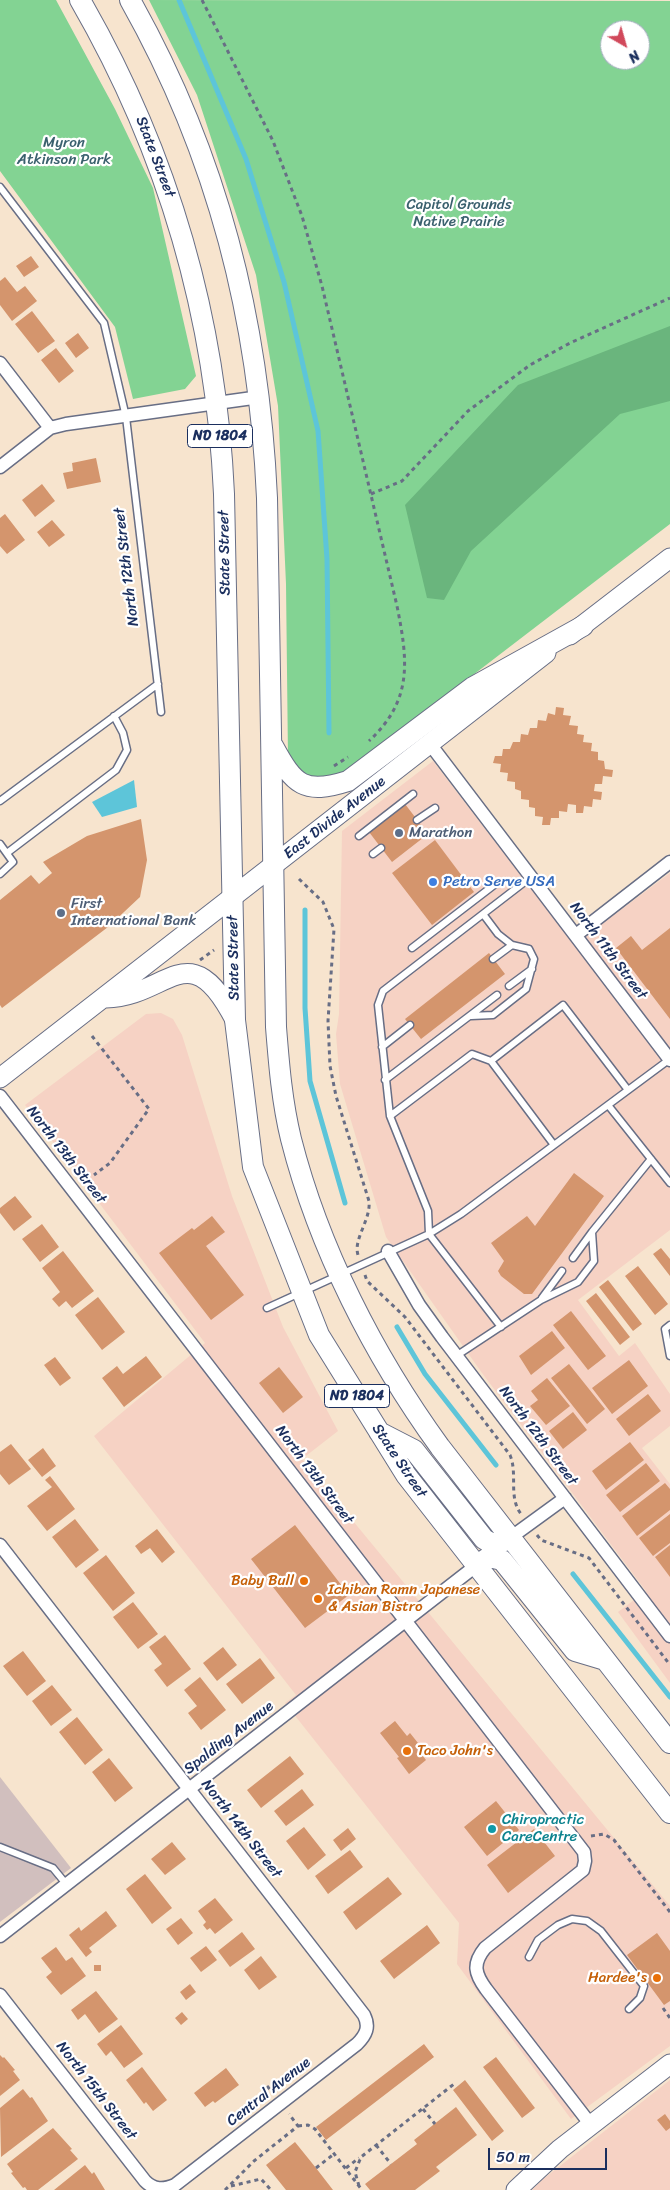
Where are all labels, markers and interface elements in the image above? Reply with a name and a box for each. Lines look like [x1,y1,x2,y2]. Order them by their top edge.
north arrow [600,20,650,70]
text: N [622,44,645,69]
street label: State Street [131,114,179,200]
park label: Myron Atkinson Park [17,134,111,169]
park label: Capitol Grounds Native Prairie [406,196,512,231]
road number: ND 1804 [188,424,252,448]
street label: North 12th Street [111,507,143,627]
street label: State Street [215,510,235,596]
street label: East Divide Avenue [280,773,390,863]
place label: Marathon [409,824,472,842]
marker: Marathon [393,827,405,839]
place label: Petro Serve USA [443,873,555,891]
marker: Petro Serve USA [427,876,439,888]
place label: First International Bank [71,895,196,930]
street label: North 11th Street [566,899,650,1003]
marker: First International Bank [55,907,67,919]
street label: State Street [224,915,244,1001]
street label: North 13th Street [22,1103,110,1207]
street label: North 12th Street [495,1383,581,1489]
road number: ND 1804 [324,1384,390,1408]
street label: State Street [368,1421,430,1501]
street label: North 13th Street [271,1422,357,1528]
place label: Baby Bull [231,1572,294,1590]
marker: Baby Bull [298,1575,310,1587]
place label: Ichiban Ramn Japanese & Asian Bistro [328,1581,480,1616]
marker: Ichiban Ramn Japanese & Asian Bistro [312,1593,324,1605]
street label: Spalding Avenue [181,1697,277,1779]
place label: Taco John's [417,1742,493,1760]
marker: Taco John's [401,1745,413,1757]
street label: North 14th Street [197,1776,285,1882]
place label: Chiropractic CareCentre [502,1811,584,1846]
marker: Chiropractic CareCentre [486,1823,498,1835]
place label: Hardee's [588,1969,647,1987]
marker: Hardee's [651,1972,663,1984]
street label: North 15th Street [52,2038,140,2144]
street label: Central Avenue [223,2054,315,2130]
scale bar [490,2138,609,2170]
text: 50 m [496,2144,530,2170]

